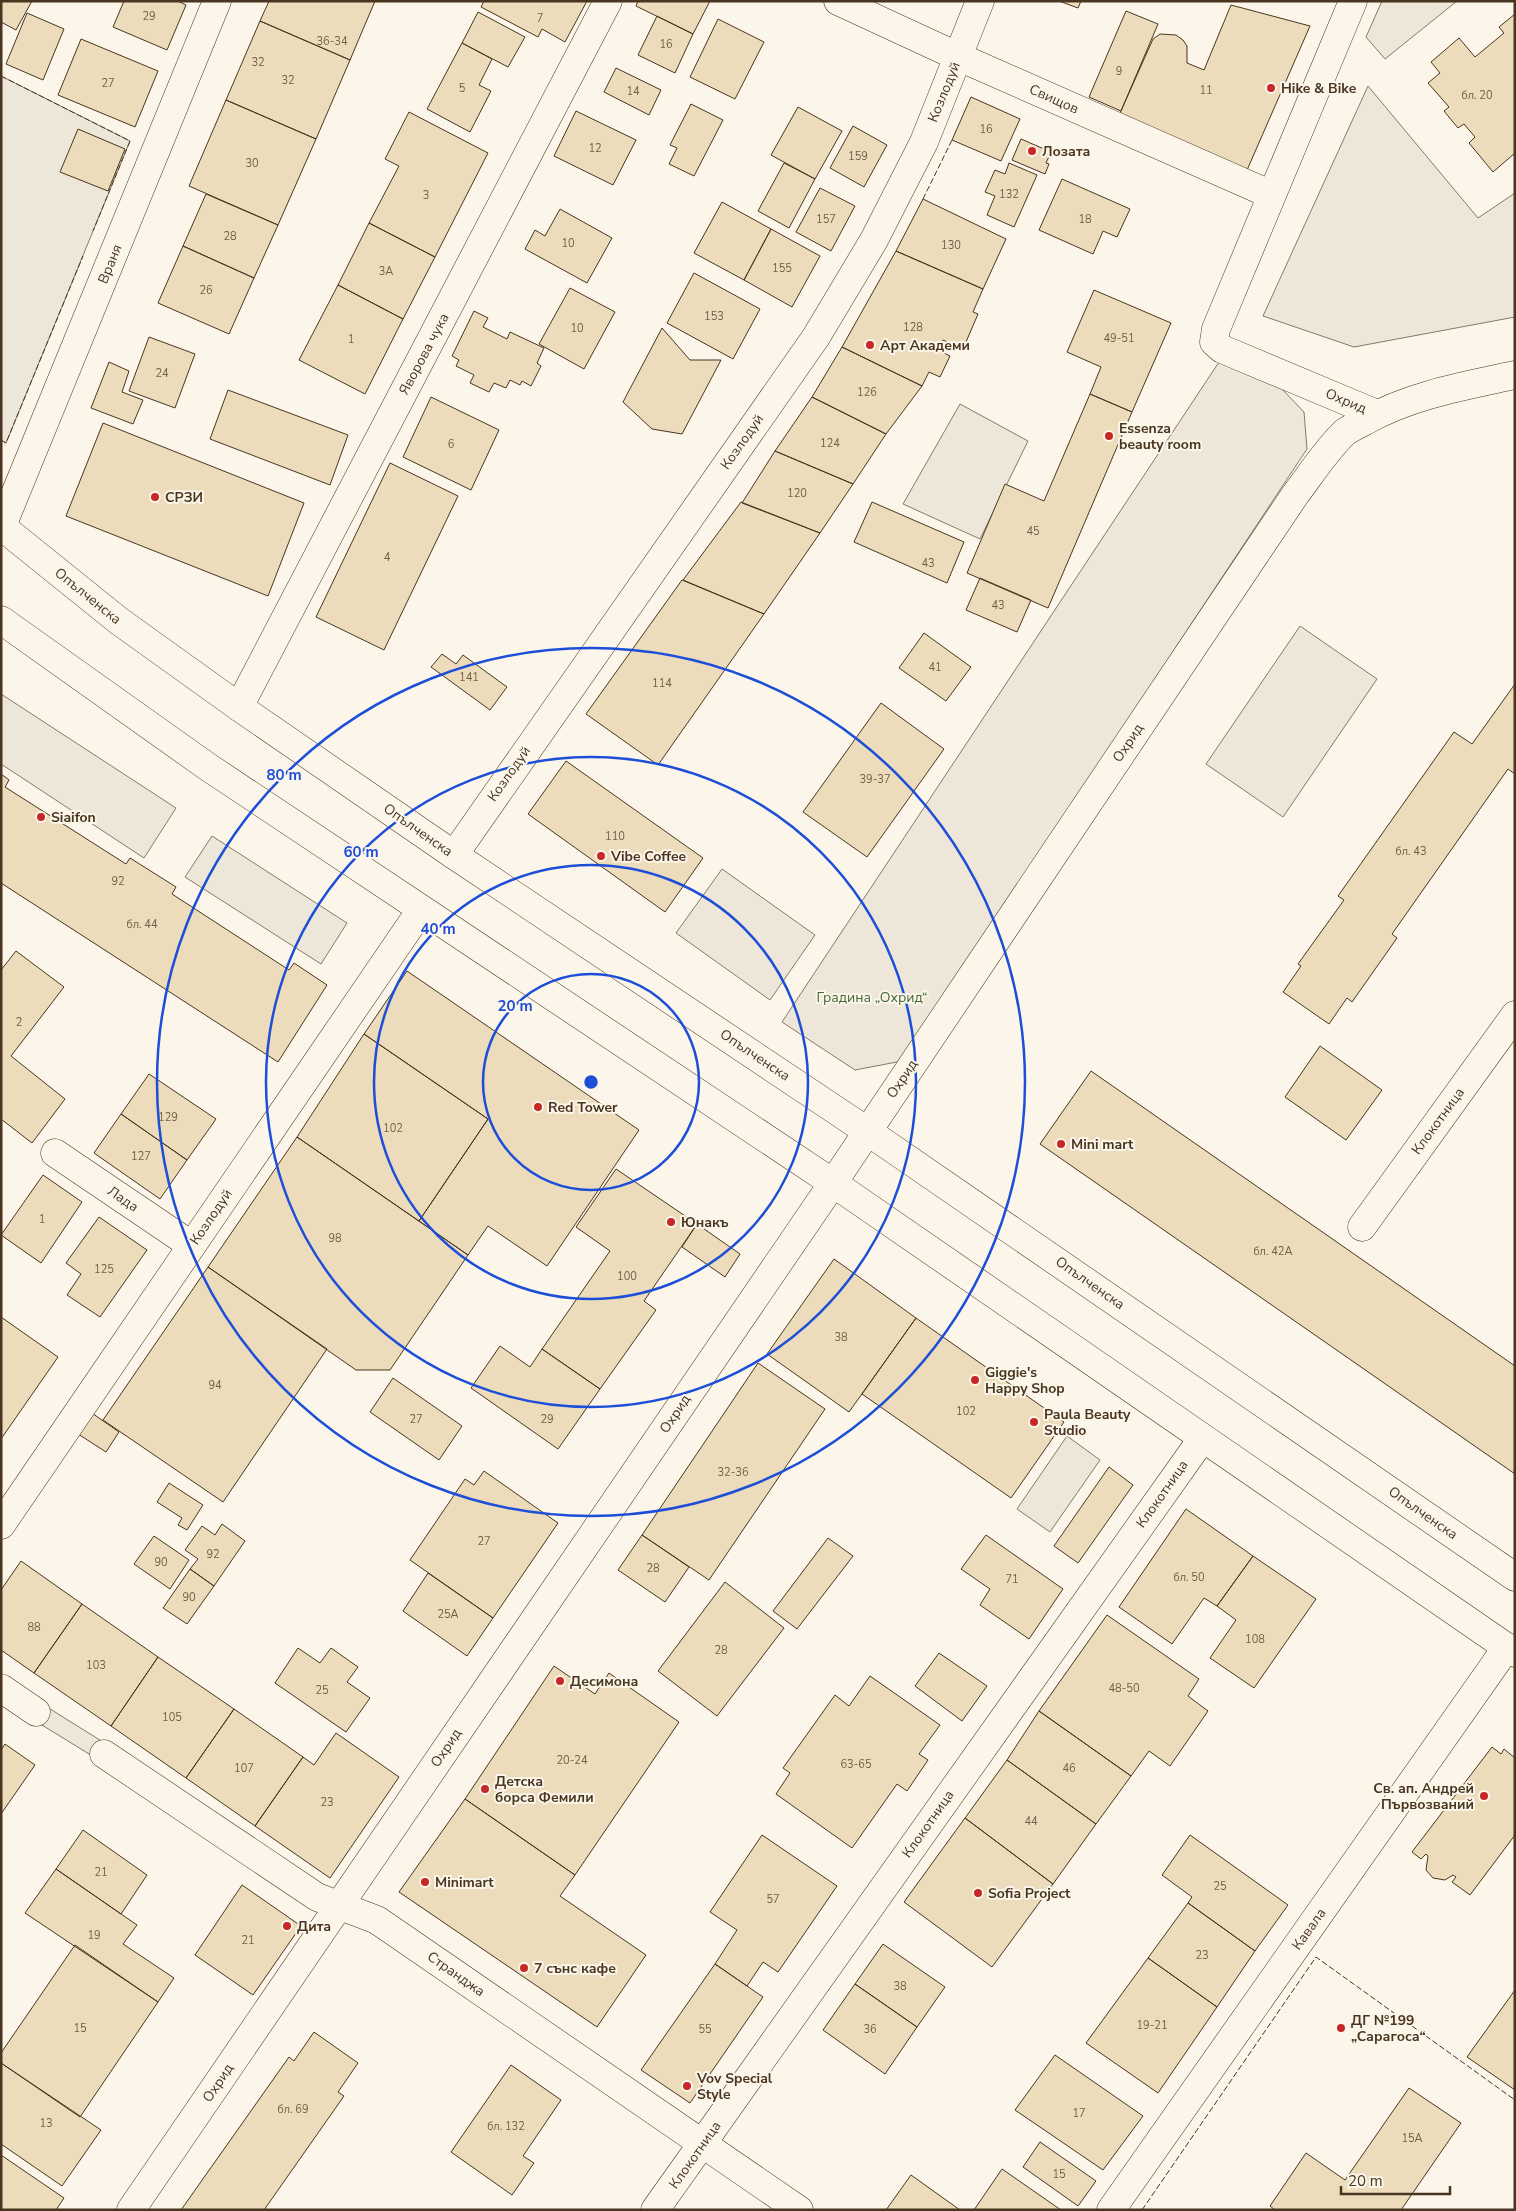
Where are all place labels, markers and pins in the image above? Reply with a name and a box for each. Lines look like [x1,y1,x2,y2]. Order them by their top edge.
place label: Hike & Bike [1281,79,1357,98]
marker: Hike & Bike [1265,82,1277,94]
place label: Лозата [1042,142,1090,161]
marker: Лозата [1026,145,1038,157]
place label: Арт Академи [880,336,970,355]
marker: Арт Академи [864,339,876,351]
place label: Essenza beauty room [1119,419,1201,454]
marker: Essenza beauty room [1103,430,1115,442]
place label: СРЗИ [165,488,203,507]
marker: СРЗИ [149,491,161,503]
place label: Siaifon [51,808,96,827]
marker: Siaifon [35,811,47,823]
place label: Vibe Coffee [610,847,687,866]
marker: Vibe Coffee [595,850,607,862]
centre of rings [582,1073,600,1091]
place label: Red Tower [548,1098,618,1117]
marker: Red Tower [532,1101,544,1113]
place label: Mini mart [1071,1135,1134,1154]
marker: Mini mart [1055,1138,1067,1150]
place label: Юнакъ [681,1213,729,1232]
marker: Юнакъ [665,1216,677,1228]
place label: Giggie's Happy Shop [985,1363,1065,1398]
marker: Giggie's Happy Shop [969,1374,981,1386]
place label: Paula Beauty Studio [1044,1405,1131,1440]
marker: Paula Beauty Studio [1028,1416,1040,1428]
place label: Десимона [570,1672,638,1691]
marker: Десимона [554,1675,566,1687]
place label: Детска борса Фемили [495,1772,594,1807]
place label: Св. ап. Андрей Първозваний [1373,1779,1474,1814]
marker: Детска борса Фемили [479,1783,491,1795]
marker: Св. ап. Андрей Първозваний [1478,1790,1490,1802]
place label: Minimart [435,1873,494,1892]
marker: Minimart [419,1876,431,1888]
place label: Sofia Project [988,1884,1071,1903]
marker: Sofia Project [972,1887,984,1899]
place label: Дита [297,1917,331,1936]
marker: Дита [281,1920,293,1932]
place label: 7 сънс кафе [534,1959,616,1978]
marker: 7 сънс кафе [518,1962,530,1974]
place label: ДГ №199 „Сарагоса“ [1351,2011,1426,2046]
marker: ДГ №199 „Сарагоса“ [1335,2022,1347,2034]
place label: Vov Special Style [696,2069,773,2104]
marker: Vov Special Style [681,2080,693,2092]

